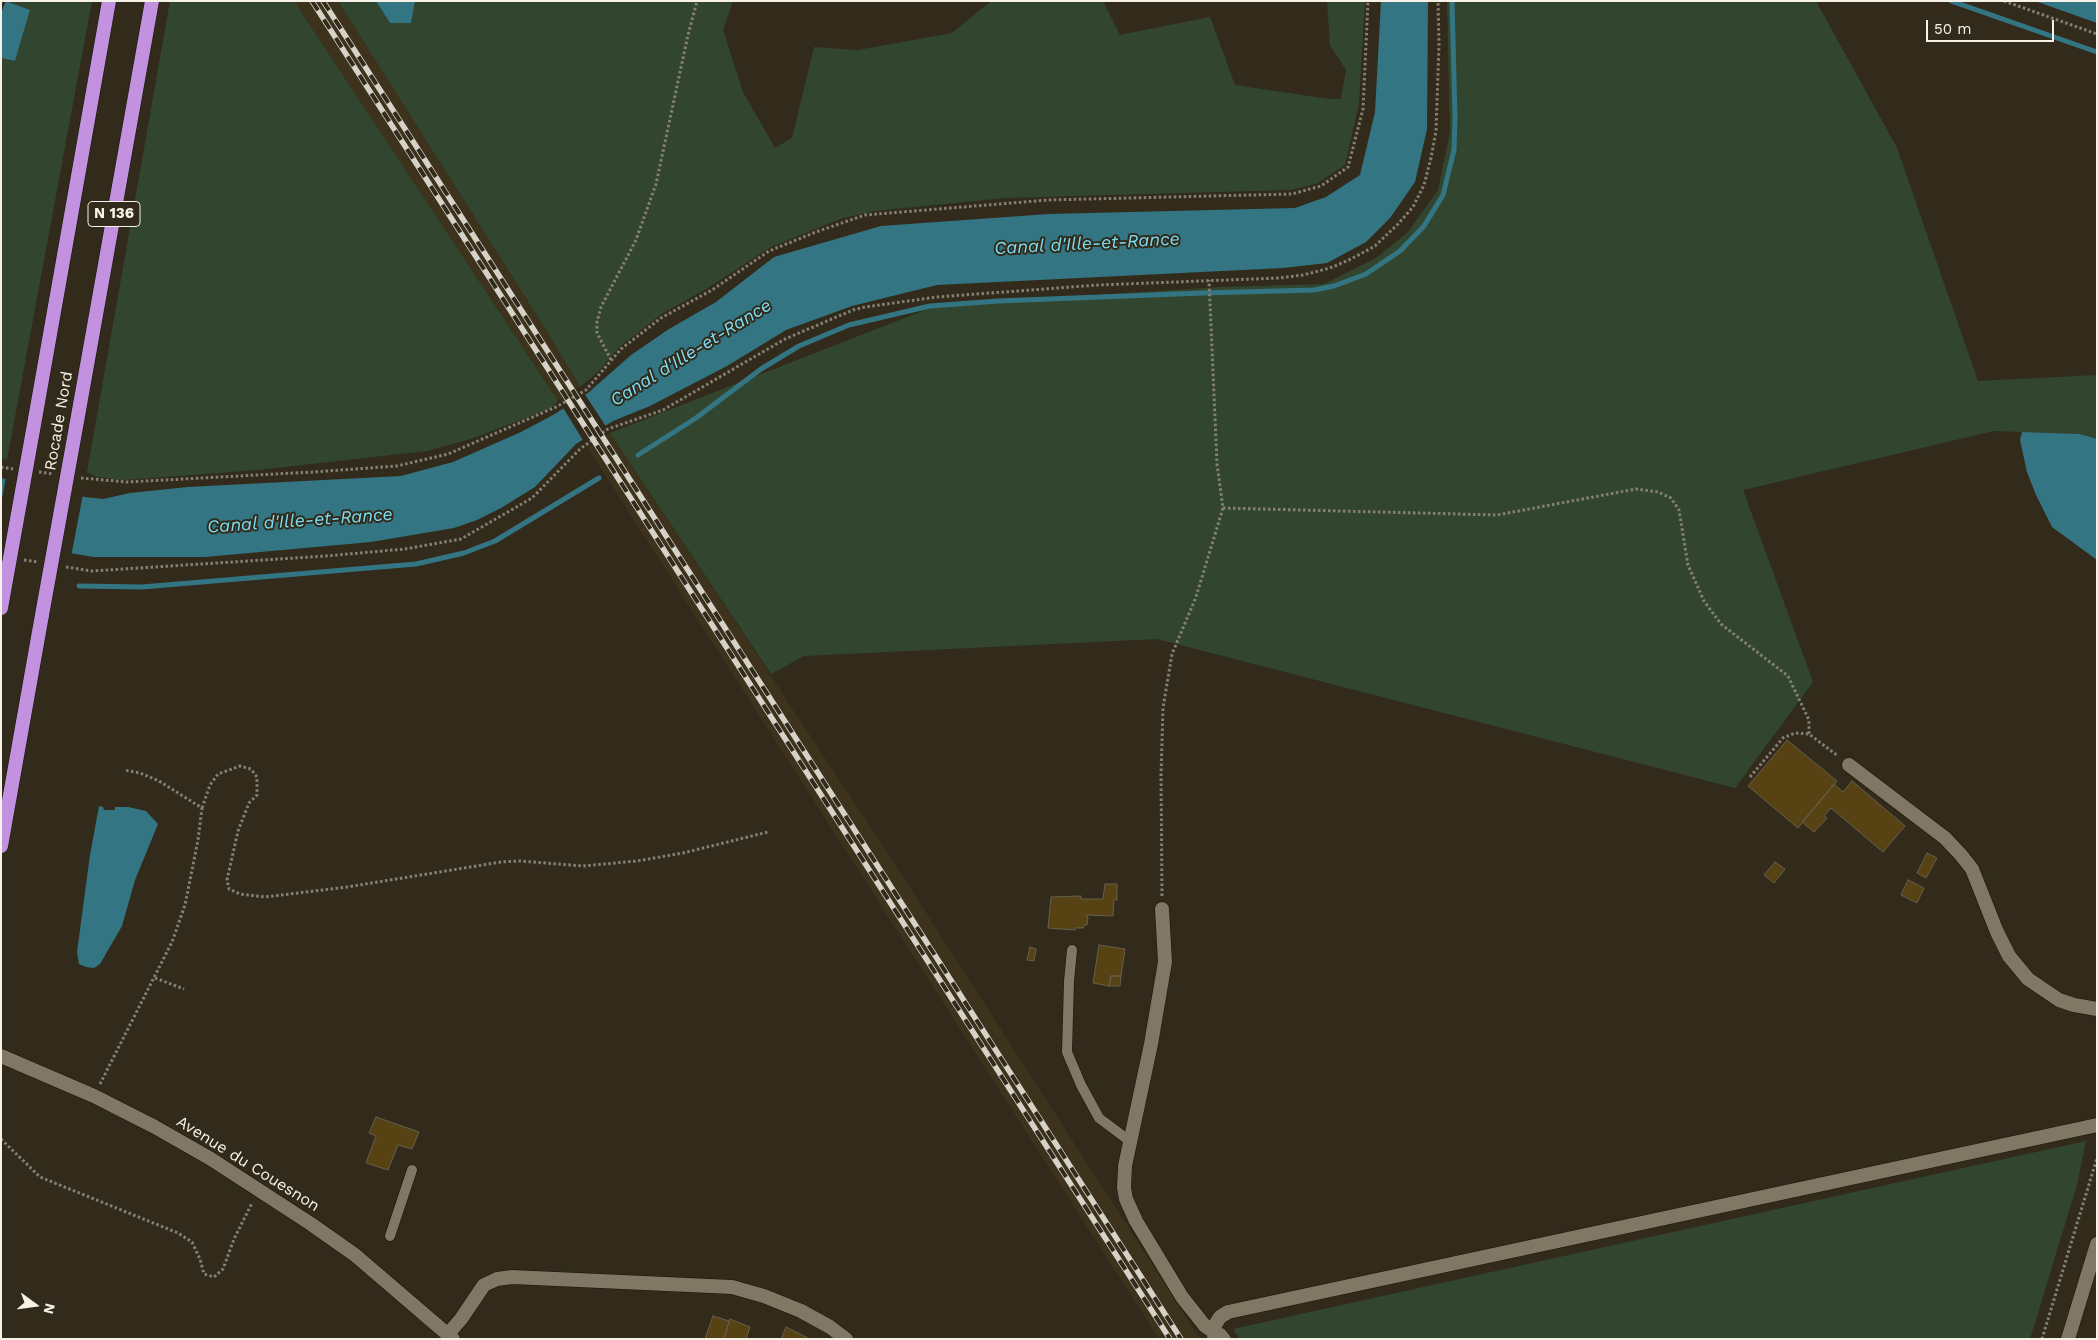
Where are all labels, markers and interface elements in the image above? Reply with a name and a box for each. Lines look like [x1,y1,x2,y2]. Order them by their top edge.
scale bar [1928,10,2056,42]
text: 50 m [1934,20,1971,38]
road number: N 136 [88,202,140,226]
water label: Canal d'Ille-et-Rance [994,228,1180,260]
water label: Canal d'Ille-et-Rance [606,295,776,411]
street label: Rocade Nord [41,370,77,472]
water label: Canal d'Ille-et-Rance [206,504,394,538]
street label: Avenue du Couesnon [173,1112,323,1216]
north arrow [10,1280,60,1330]
text: N [41,1302,59,1316]

